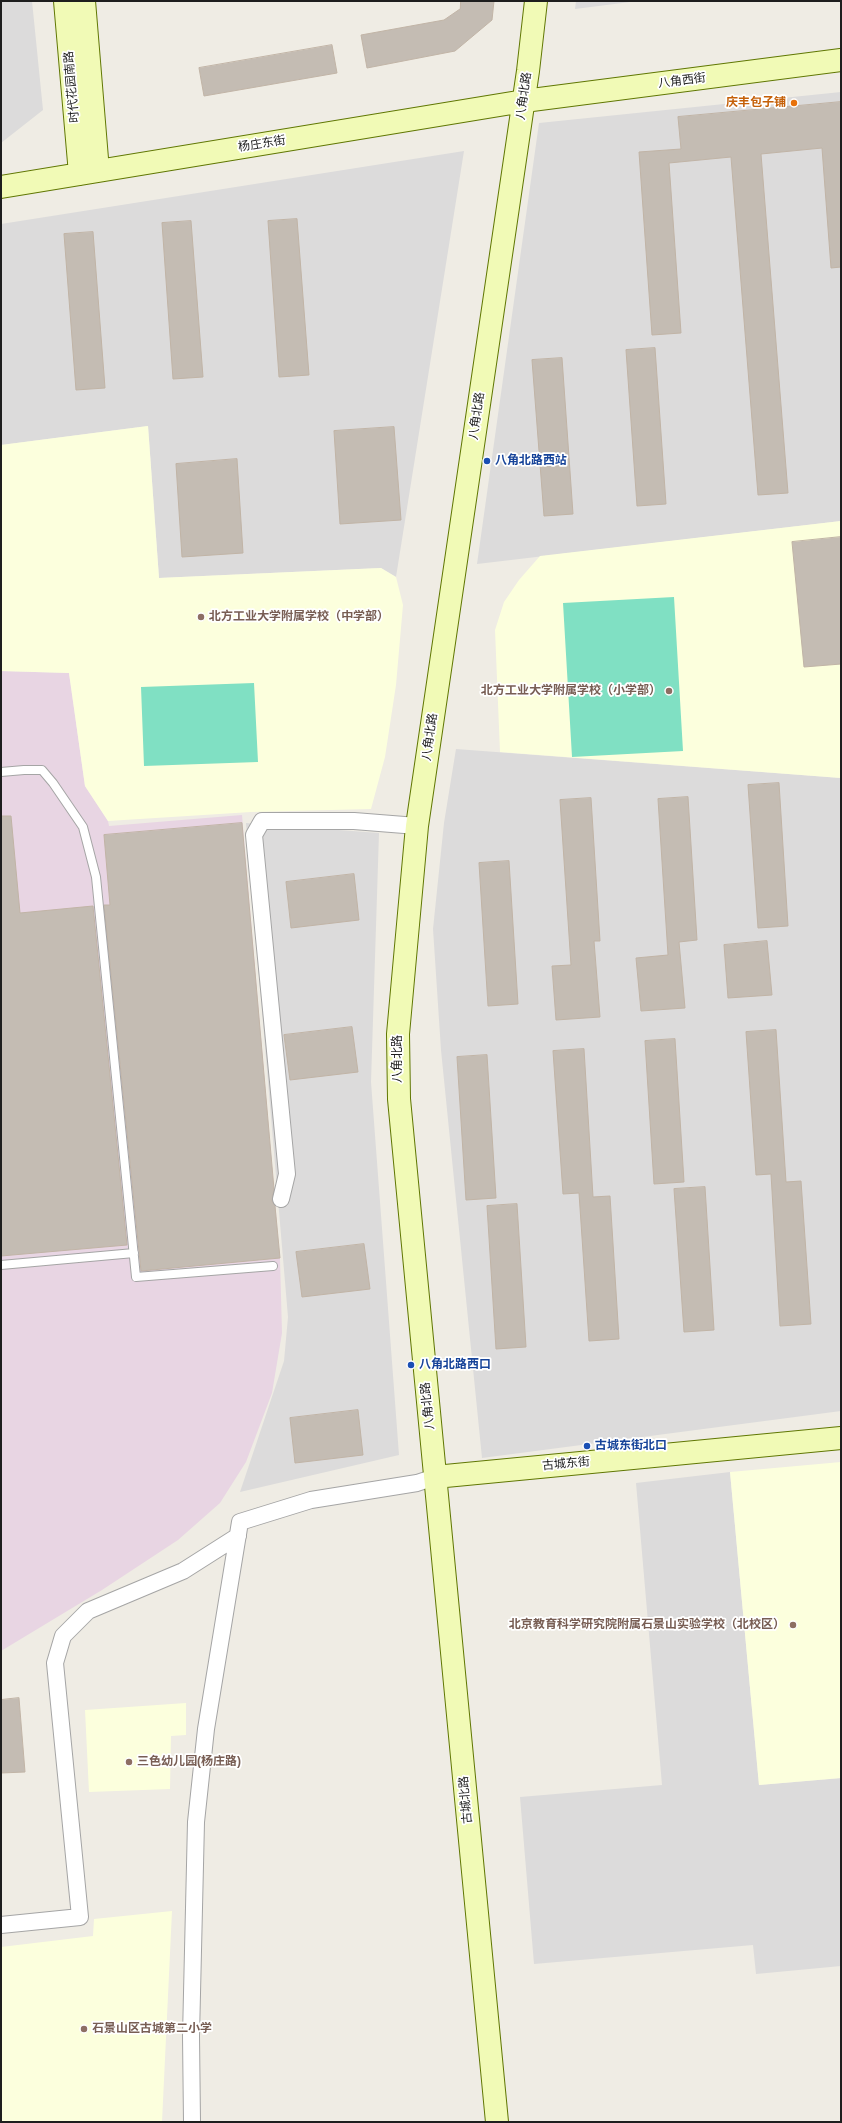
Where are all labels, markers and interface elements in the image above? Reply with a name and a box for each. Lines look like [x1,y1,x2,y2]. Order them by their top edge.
street label: 时代花园南路 [62,51,82,123]
street label: 八角北路 [514,71,534,121]
street label: 八角西街 [657,71,707,91]
place label: 庆丰包子铺 [726,96,786,110]
marker: 庆丰包子铺 [789,98,799,108]
street label: 杨庄东街 [237,133,287,155]
street label: 八角北路 [467,391,487,441]
place label: 八角北路西站 [495,454,567,468]
marker: 八角北路西站 [482,456,492,466]
place label: 北方工业大学附属学校（中学部） [209,610,389,624]
marker: 北方工业大学附属学校（中学部） [196,612,206,622]
place label: 北方工业大学附属学校（小学部） [481,684,661,698]
marker: 北方工业大学附属学校（小学部） [664,686,674,696]
street label: 八角北路 [420,712,440,762]
street label: 八角北路 [391,1035,405,1083]
place label: 八角北路西口 [419,1358,491,1372]
marker: 八角北路西口 [406,1360,416,1370]
street label: 八角北路 [418,1381,438,1431]
place label: 古城东街北口 [595,1439,667,1453]
marker: 古城东街北口 [582,1441,592,1451]
street label: 古城东街 [541,1455,591,1473]
place label: 北京教育科学研究院附属石景山实验学校（北校区） [509,1618,785,1632]
marker: 北京教育科学研究院附属石景山实验学校（北校区） [788,1620,798,1630]
place label: 三色幼儿园(杨庄路) [137,1755,241,1769]
marker: 三色幼儿园(杨庄路) [124,1757,134,1767]
street label: 古城北路 [457,1775,475,1825]
place label: 石景山区古城第二小学 [92,2022,212,2036]
marker: 石景山区古城第二小学 [79,2024,89,2034]

